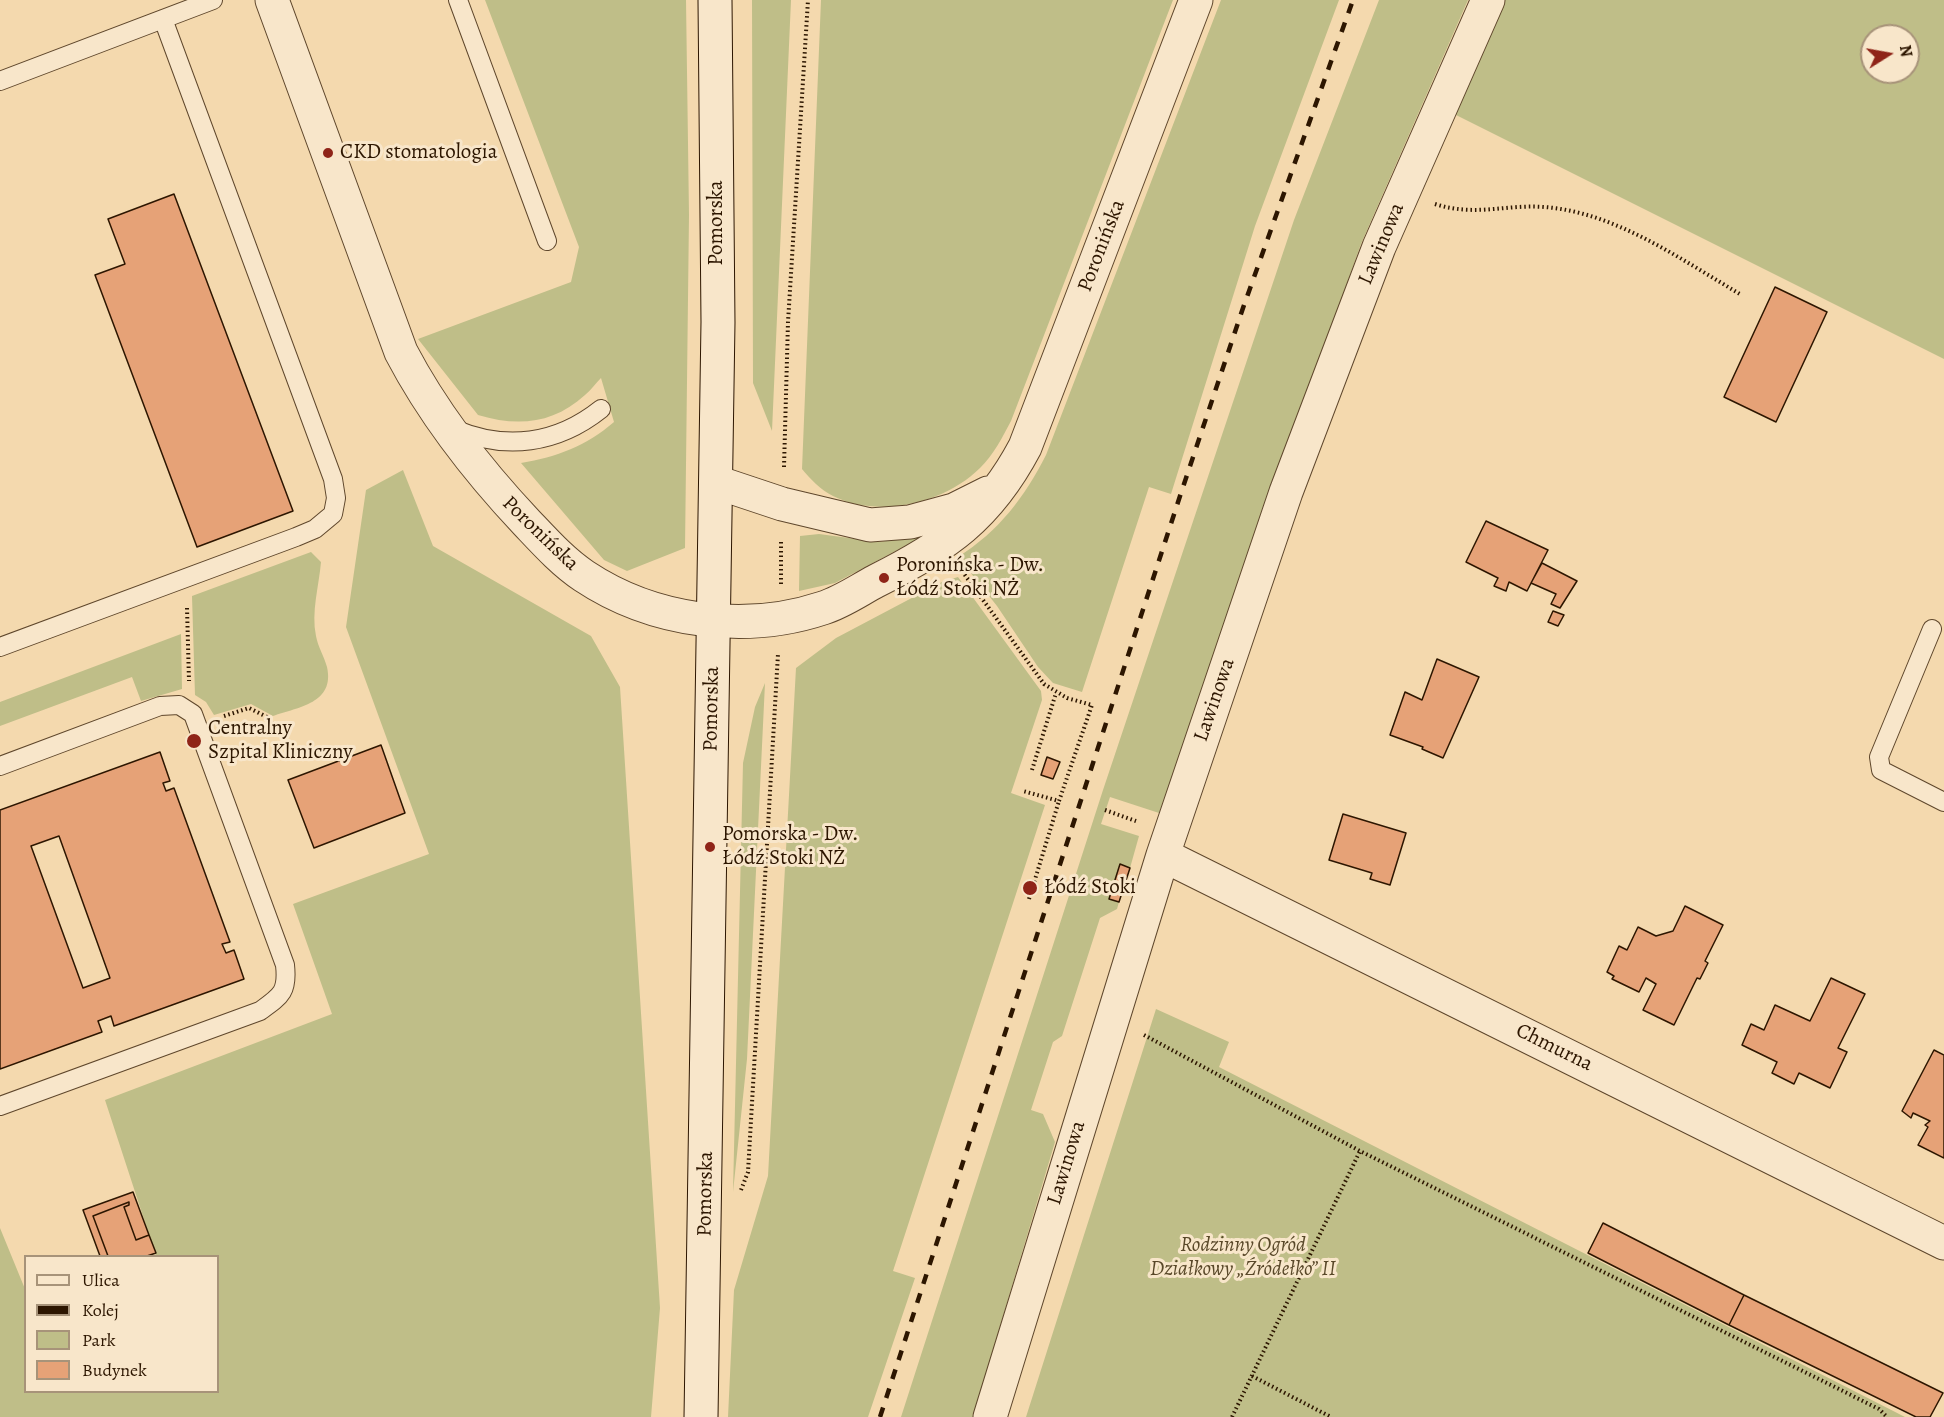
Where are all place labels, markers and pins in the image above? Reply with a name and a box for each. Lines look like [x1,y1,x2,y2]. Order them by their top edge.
place label: CKD stomatologia [340,140,498,166]
marker: CKD stomatologia [321,146,335,160]
place label: Poronińska - Dw. Łódź Stoki NŻ [896,553,1044,603]
marker: Poronińska - Dw. Łódź Stoki NŻ [877,571,891,585]
place label: Centralny Szpital Kliniczny [208,716,353,766]
marker: Centralny Szpital Kliniczny [185,732,203,750]
place label: Pomorska - Dw. Łódź Stoki NŻ [722,822,858,872]
marker: Pomorska - Dw. Łódź Stoki NŻ [703,840,717,854]
place label: Łódź Stoki [1044,875,1136,901]
marker: Łódź Stoki [1021,879,1039,897]

